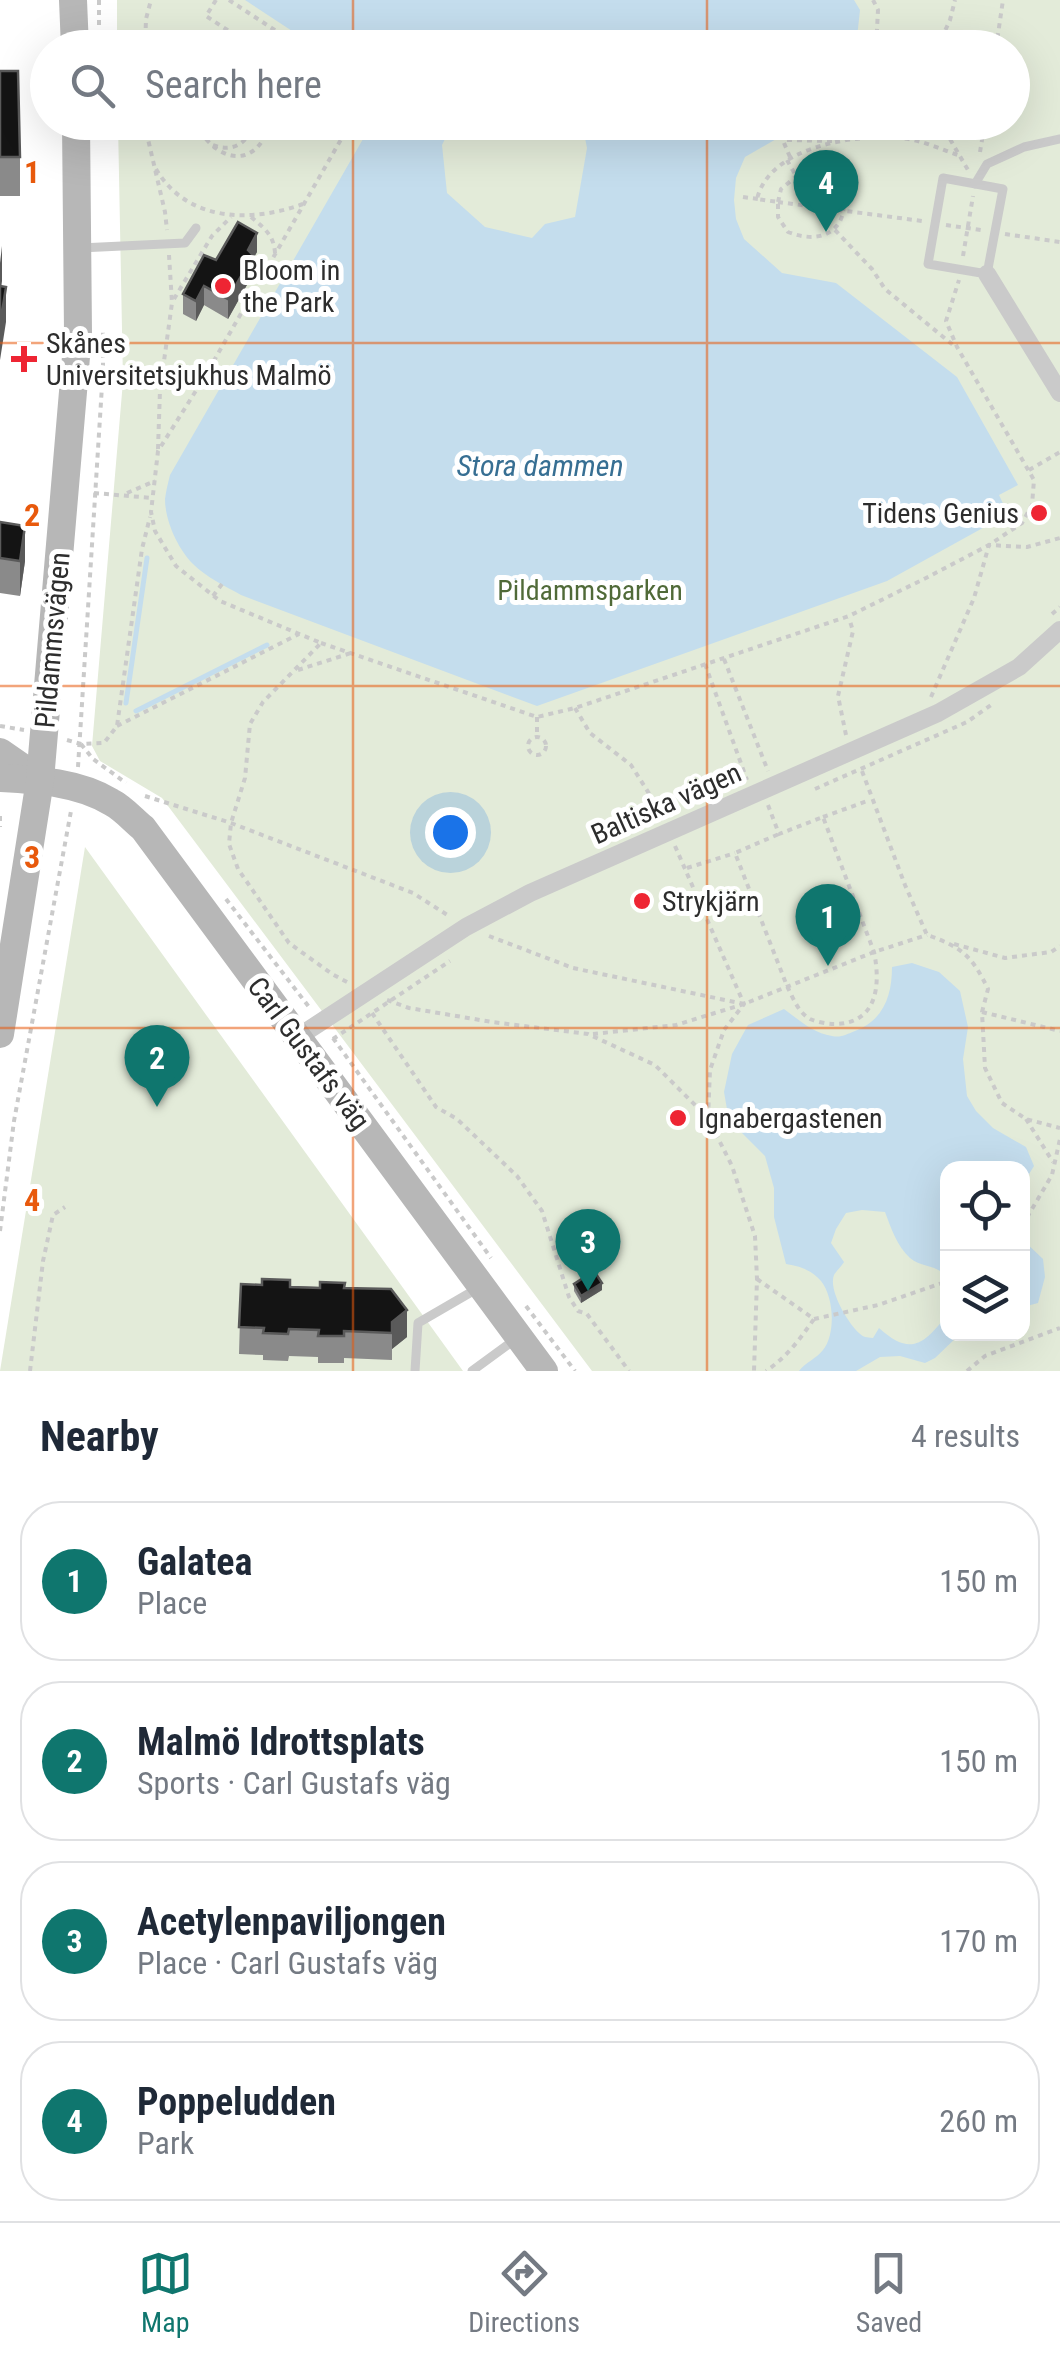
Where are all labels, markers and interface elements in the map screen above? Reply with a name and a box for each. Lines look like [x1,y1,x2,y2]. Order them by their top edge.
search box [30,30,1030,140]
icon: search [65,58,120,113]
text: Search here [145,63,322,107]
pin: 4 [794,150,858,232]
text: 1 [24,153,40,191]
place label: Bloom in the Park [243,254,340,319]
marker: Bloom in the Park [212,275,234,297]
place label: Skånes Universitetsjukhus Malmö [46,327,332,392]
marker: Skånes Universitetsjukhus Malmö [11,346,37,372]
water label: Stora dammen [456,448,624,483]
text: 2 [24,496,40,534]
place label: Tidens Genius [862,497,1019,530]
marker: Tidens Genius [1028,502,1050,524]
street label: Pildammsvägen [28,551,77,729]
park label: Pildammsparken [497,574,683,607]
street label: Baltiska vägen [586,756,746,851]
your location [425,807,476,858]
text: 3 [24,838,40,876]
pin: 1 [796,884,860,966]
place label: Strykjärn [662,885,760,918]
marker: Strykjärn [631,890,653,912]
street label: Carl Gustafs väg [241,971,377,1136]
pin: 2 [124,1024,190,1107]
place label: Ignabergastenen [698,1102,883,1135]
marker: Ignabergastenen [667,1107,689,1129]
map controls [940,1161,1030,1341]
button: locate [940,1161,1030,1251]
text: 4 [24,1181,40,1219]
pin: 3 [556,1208,620,1291]
button: layers [940,1251,1030,1341]
text: Nearby [40,1412,159,1461]
text: 4 results [911,1417,1020,1455]
text: Galatea [137,1540,252,1584]
text: 1 [66,1562,83,1600]
text: 150 m [939,1562,1018,1600]
text: Place [137,1584,207,1622]
text: Malmö Idrottsplats [137,1720,425,1764]
text: 2 [66,1742,83,1780]
text: 150 m [939,1742,1018,1780]
text: Sports · Carl Gustafs väg [137,1764,451,1802]
text: Acetylenpaviljongen [137,1900,446,1944]
text: 3 [66,1922,83,1960]
text: 170 m [939,1922,1018,1960]
text: Place · Carl Gustafs väg [137,1944,438,1982]
text: Poppeludden [137,2080,336,2124]
text: 4 [66,2102,83,2140]
text: 260 m [939,2102,1018,2140]
text: Park [137,2124,194,2162]
tab: Map [138,2246,193,2339]
tab: Directions [468,2246,580,2339]
tab: Saved [856,2246,922,2339]

